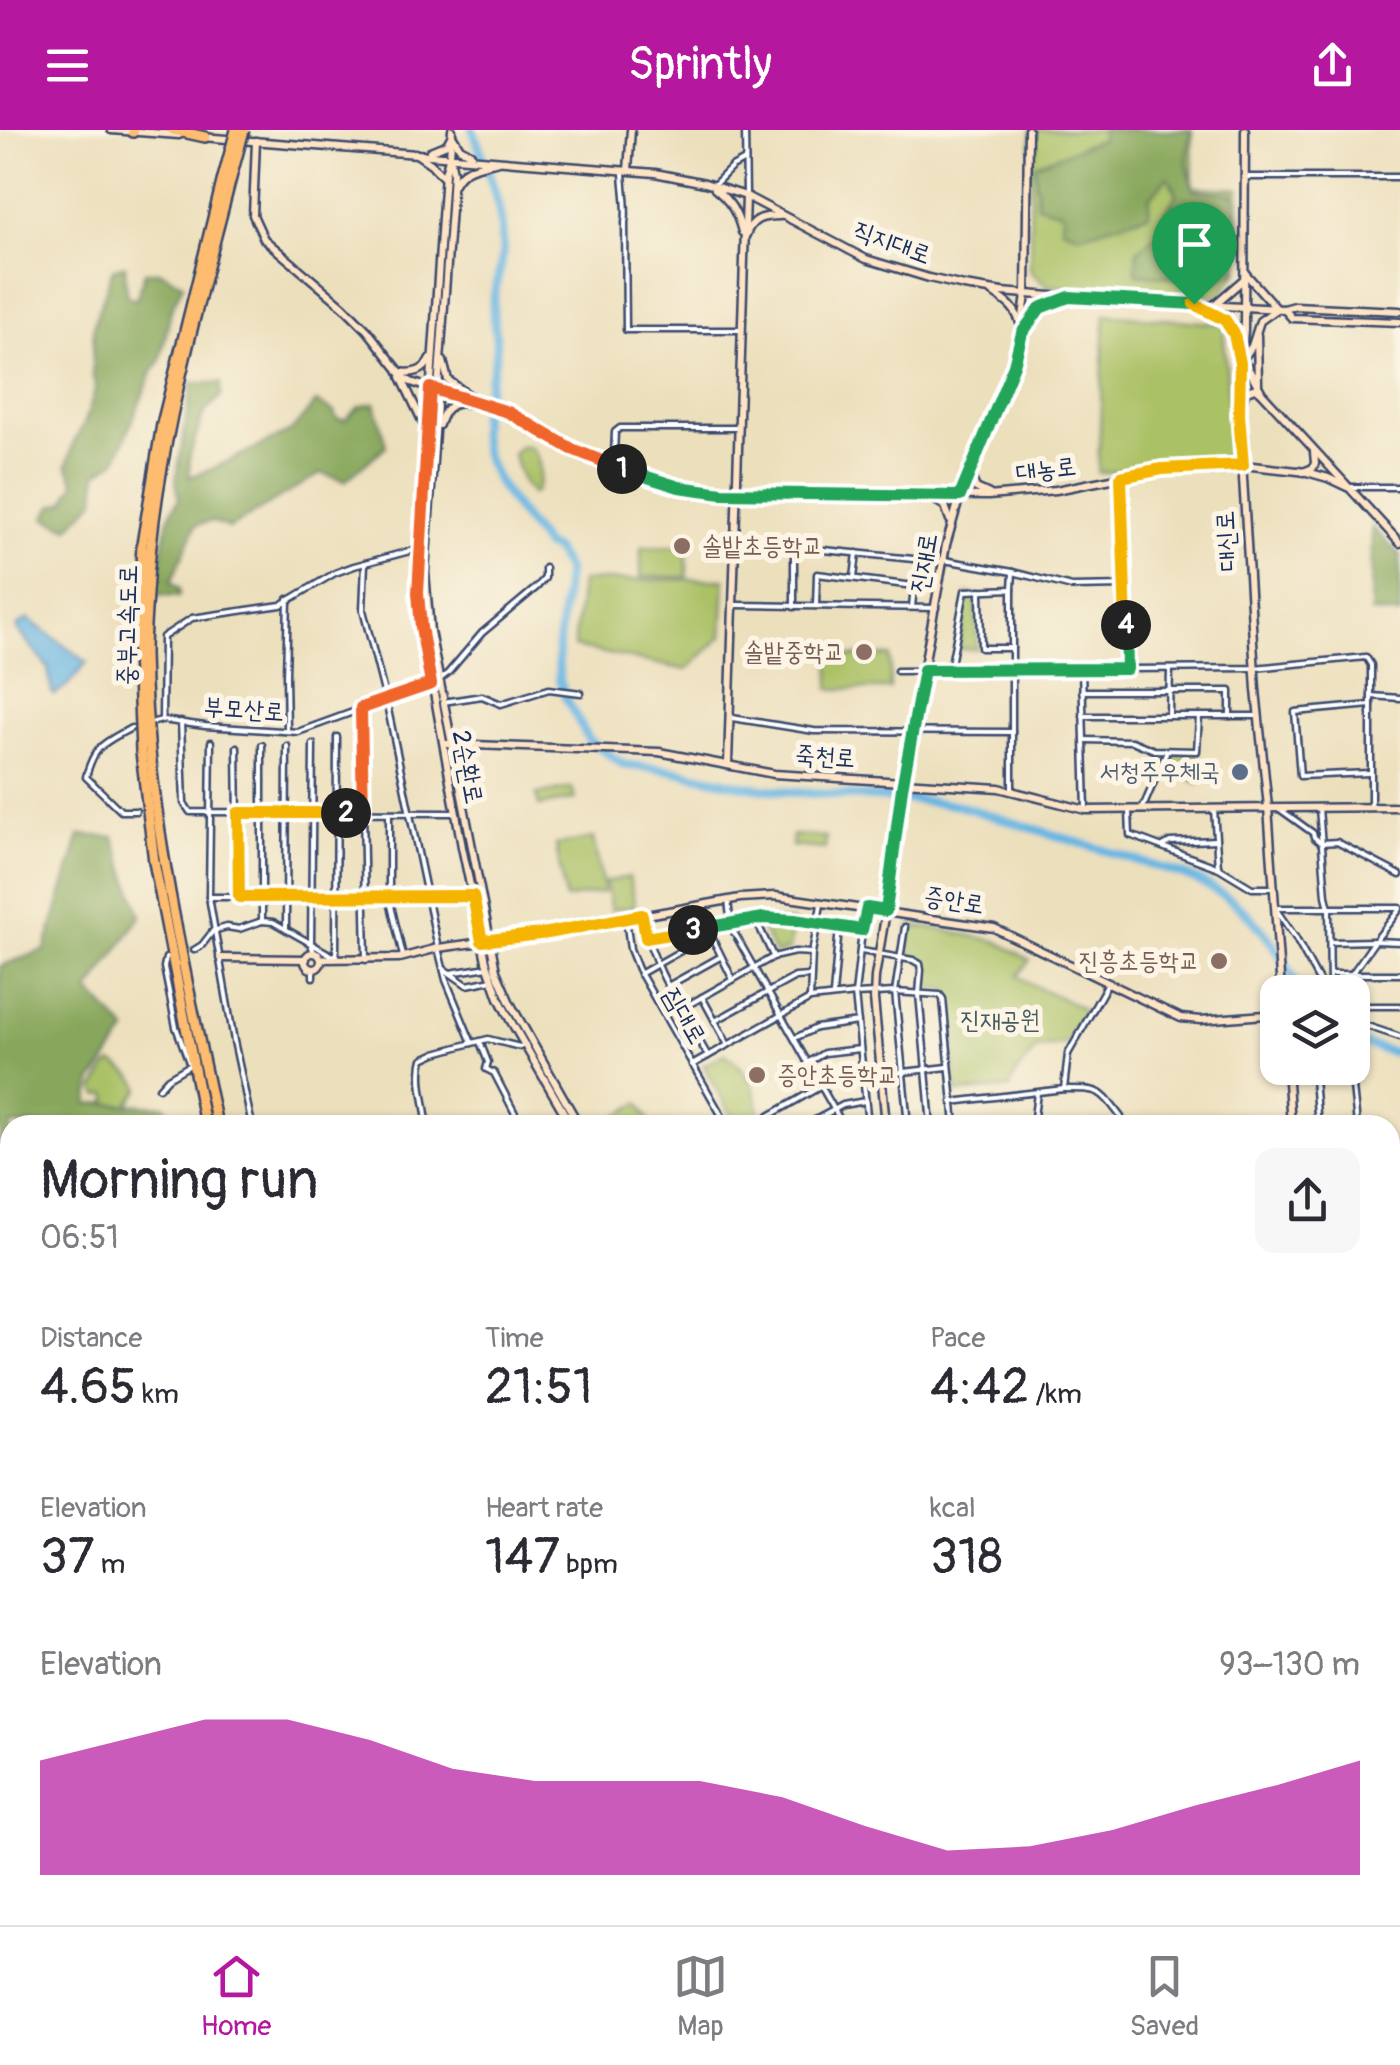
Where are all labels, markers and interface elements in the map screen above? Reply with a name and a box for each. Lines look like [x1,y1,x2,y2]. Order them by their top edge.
text: Sprintly [628,37,772,93]
icon: menu [40,38,95,93]
icon: share [1305,38,1360,93]
pin [1152,202,1237,305]
street label: 직지대로 [849,215,935,271]
icon: arrive [1167,217,1222,272]
pin: 1 [597,444,647,494]
text: 1 [617,451,627,486]
street label: 대농로 [1014,451,1078,489]
street label: 대신로 [1210,510,1244,572]
place label: 솔밭초등학교 [702,531,823,562]
street label: 진재로 [903,531,945,595]
marker: 솔밭초등학교 [671,535,693,557]
street label: 중부고속도로 [111,564,145,686]
pin: 4 [1101,600,1151,650]
text: 4 [1118,607,1134,642]
place label: 솔밭중학교 [743,637,844,668]
marker: 솔밭중학교 [853,641,875,663]
street label: 부모산로 [203,692,285,728]
street label: 2순환로 [445,728,489,806]
street label: 죽천로 [794,739,856,775]
place label: 서청주우체국 [1099,757,1220,788]
marker: 서청주우체국 [1229,761,1251,783]
pin: 2 [321,788,371,838]
text: 2 [338,795,354,830]
street label: 증안로 [922,881,986,921]
pin: 3 [668,905,718,955]
text: 3 [685,912,701,947]
place label: 진흥초등학교 [1078,946,1199,977]
marker: 진흥초등학교 [1208,950,1230,972]
map controls [1260,975,1370,1085]
button: layers [1260,975,1370,1085]
street label: 짐대로 [655,982,713,1050]
park label: 진재공원 [960,1005,1040,1036]
place label: 증안초등학교 [777,1060,898,1091]
marker: 증안초등학교 [746,1064,768,1086]
text: Morning run [40,1146,318,1215]
button: share [1255,1148,1360,1253]
text: 06:51 [40,1218,119,1258]
text: Distance [40,1321,142,1356]
text: Time [485,1321,544,1356]
text: Pace [930,1321,985,1356]
text: 4.65 [40,1356,136,1419]
text: 21:51 [485,1356,593,1419]
text: 4:42 [930,1356,1029,1419]
text: km [136,1377,179,1412]
text: /km [1029,1377,1082,1412]
text: Elevation [40,1491,147,1526]
text: Heart rate [485,1491,603,1526]
text: kcal [930,1491,976,1526]
text: 37 [40,1526,94,1589]
text: 147 [485,1526,560,1589]
text: 318 [930,1526,1003,1589]
text: m [94,1547,125,1582]
text: bpm [560,1547,618,1582]
text: Elevation [40,1645,162,1685]
text: 93–130 m [1219,1645,1360,1685]
tab: Home [201,1949,271,2044]
tab: Map [673,1949,728,2044]
tab: Saved [1130,1949,1199,2044]

